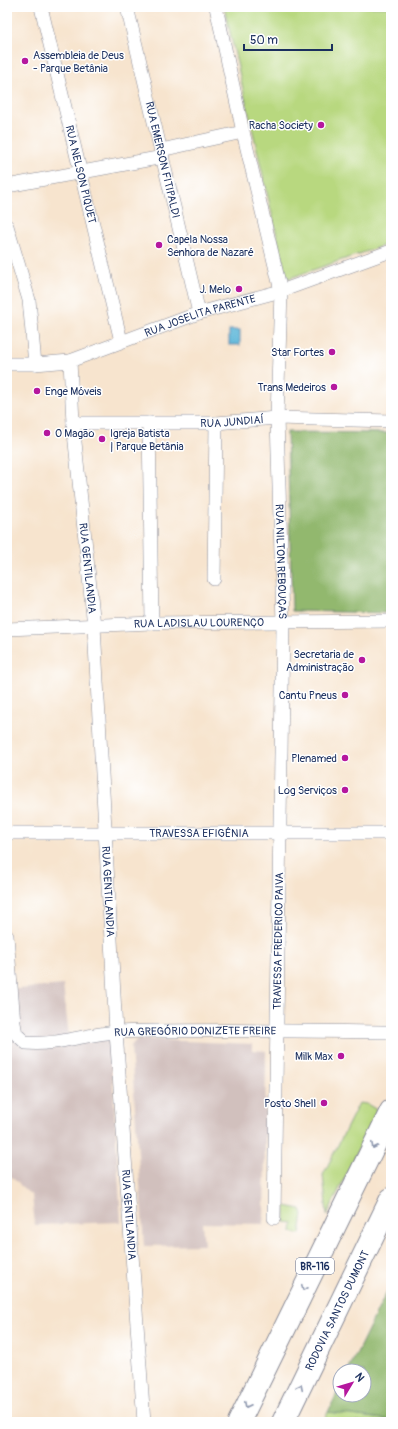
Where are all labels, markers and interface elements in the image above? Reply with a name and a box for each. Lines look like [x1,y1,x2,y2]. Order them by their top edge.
scale bar [244,26,332,52]
text: 50 m [250,33,278,48]
place label: Assembleia de Deus - Parque Betânia [33,49,124,75]
marker: Assembleia de Deus - Parque Betânia [20,56,30,66]
street label: RUA EMERSON FITIPALDI [142,100,182,220]
place label: Racha Society [249,119,313,132]
marker: Racha Society [316,120,326,130]
street label: RUA NELSON PIQUET [63,124,99,225]
place label: Capela Nossa Senhora de Nazaré [167,233,254,259]
marker: Capela Nossa Senhora de Nazaré [154,240,164,250]
place label: J. Melo [200,283,231,296]
marker: J. Melo [234,284,244,294]
street label: RUA JOSELITA PARENTE [143,292,257,340]
place label: Star Fortes [271,346,324,359]
marker: Star Fortes [327,347,337,357]
place label: Trans Medeiros [257,381,326,394]
marker: Trans Medeiros [329,382,339,392]
place label: Enge Móveis [45,385,102,398]
marker: Enge Móveis [32,386,42,396]
street label: RUA JUNDIAÍ [200,413,265,430]
place label: O Magão [55,427,95,440]
place label: Igreja Batista | Parque Betânia [110,427,184,453]
marker: O Magão [42,428,52,438]
marker: Igreja Batista | Parque Betânia [97,434,107,444]
street label: RUA NILTON REBOUÇAS [273,504,289,619]
street label: RUA GENTILANDIA [76,522,99,614]
street label: RUA LADISLAU LOURENÇO [134,616,264,631]
place label: Secretaria de Administração [286,648,355,674]
marker: Secretaria de Administração [357,655,367,665]
place label: Cantu Pneus [279,689,337,702]
marker: Cantu Pneus [340,690,350,700]
place label: Plenamed [291,752,337,765]
marker: Plenamed [340,753,350,763]
place label: Log Serviços [278,784,337,797]
marker: Log Serviços [340,785,350,795]
street label: TRAVESSA EFIGÊNIA [149,827,249,840]
street label: RUA GENTILANDIA [99,846,117,937]
street label: TRAVESSA FREDERICO PAIVA [271,872,286,1010]
street label: RUA GREGÓRIO DONIZETE FREIRE [114,1024,277,1039]
place label: Milk Max [295,1050,333,1063]
marker: Milk Max [336,1051,346,1061]
place label: Posto Shell [264,1097,316,1110]
marker: Posto Shell [319,1098,329,1108]
one-way arrow [371,1142,379,1149]
street label: RUA GENTILANDIA [119,1169,138,1261]
street label: RODOVIA SANTOS DUMONT [303,1248,372,1373]
road number: BR-116 [296,1258,334,1274]
one-way arrow [301,1284,309,1291]
north arrow [332,1363,372,1403]
text: N [352,1370,367,1385]
one-way arrow [296,1384,303,1391]
one-way arrow [244,1401,252,1408]

